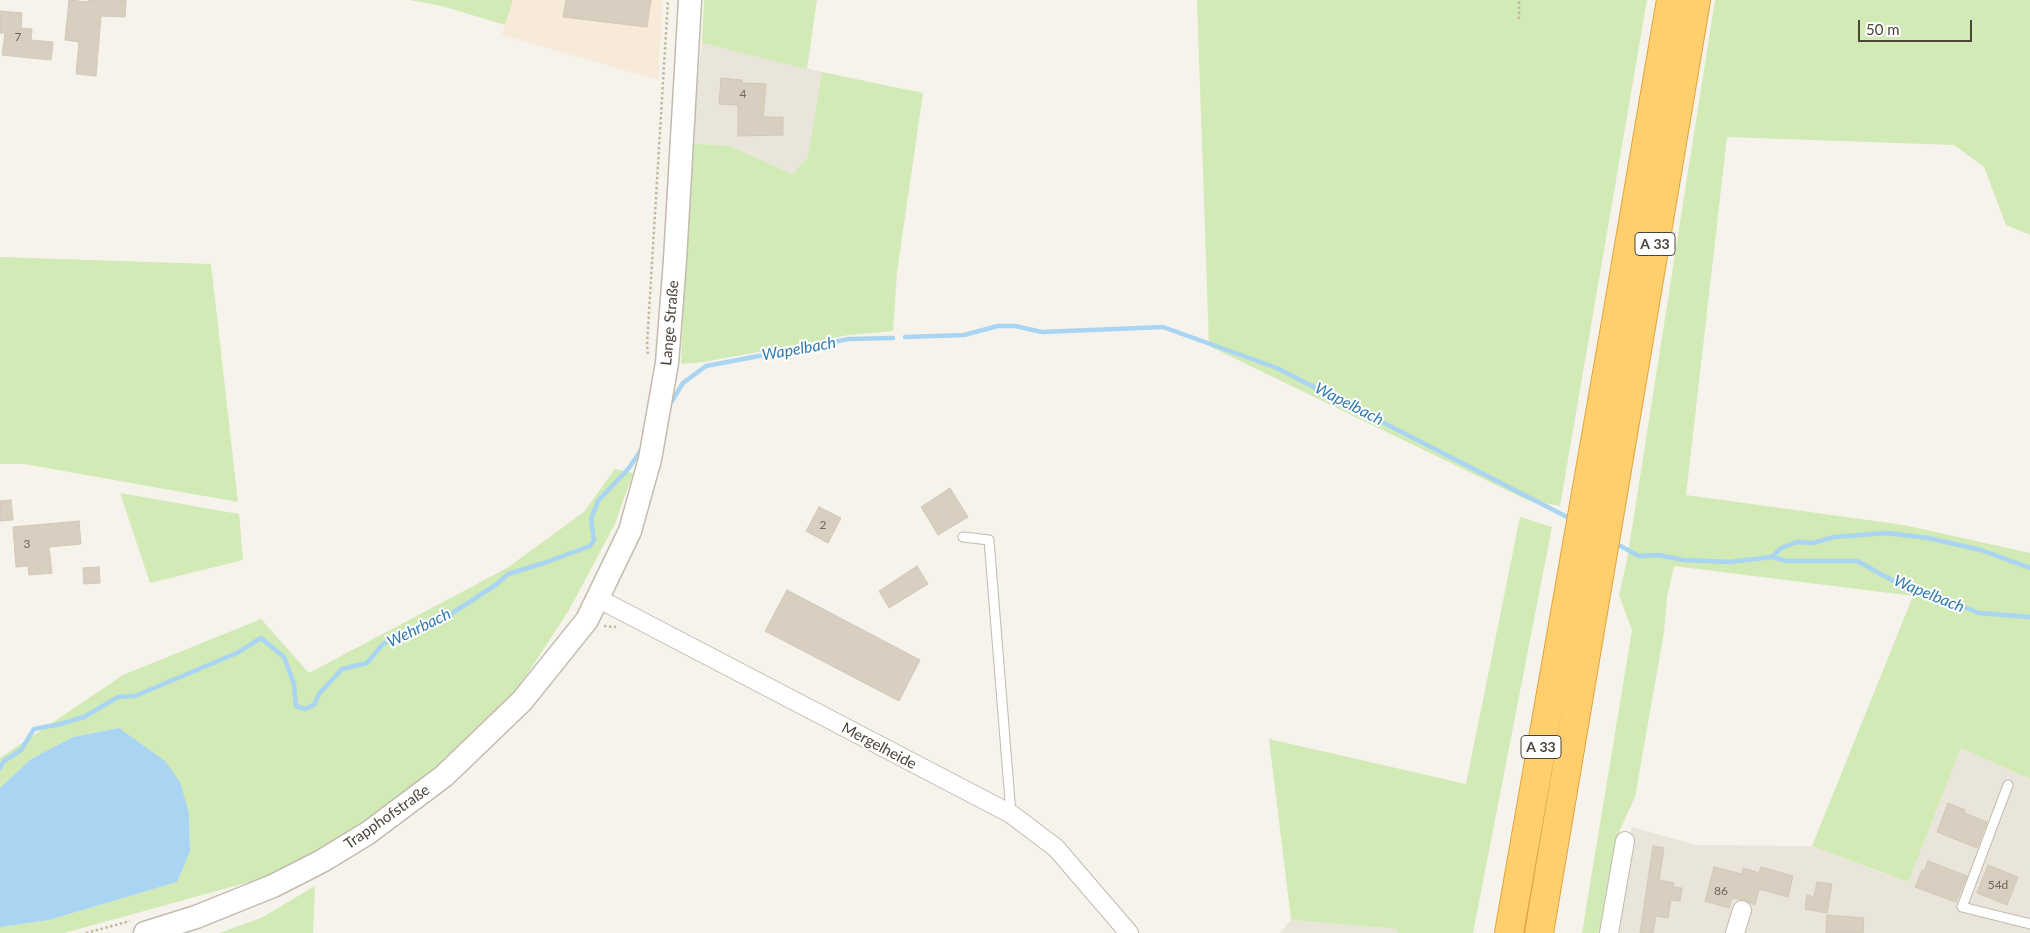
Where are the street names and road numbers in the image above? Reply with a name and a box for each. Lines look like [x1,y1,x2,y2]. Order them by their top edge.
road number: A 33 [1635,232,1675,255]
street label: Lange Straße [657,280,683,366]
street label: Mergelheide [838,719,920,773]
road number: A 33 [1521,736,1561,759]
street label: Trapphofstraße [341,781,433,853]

